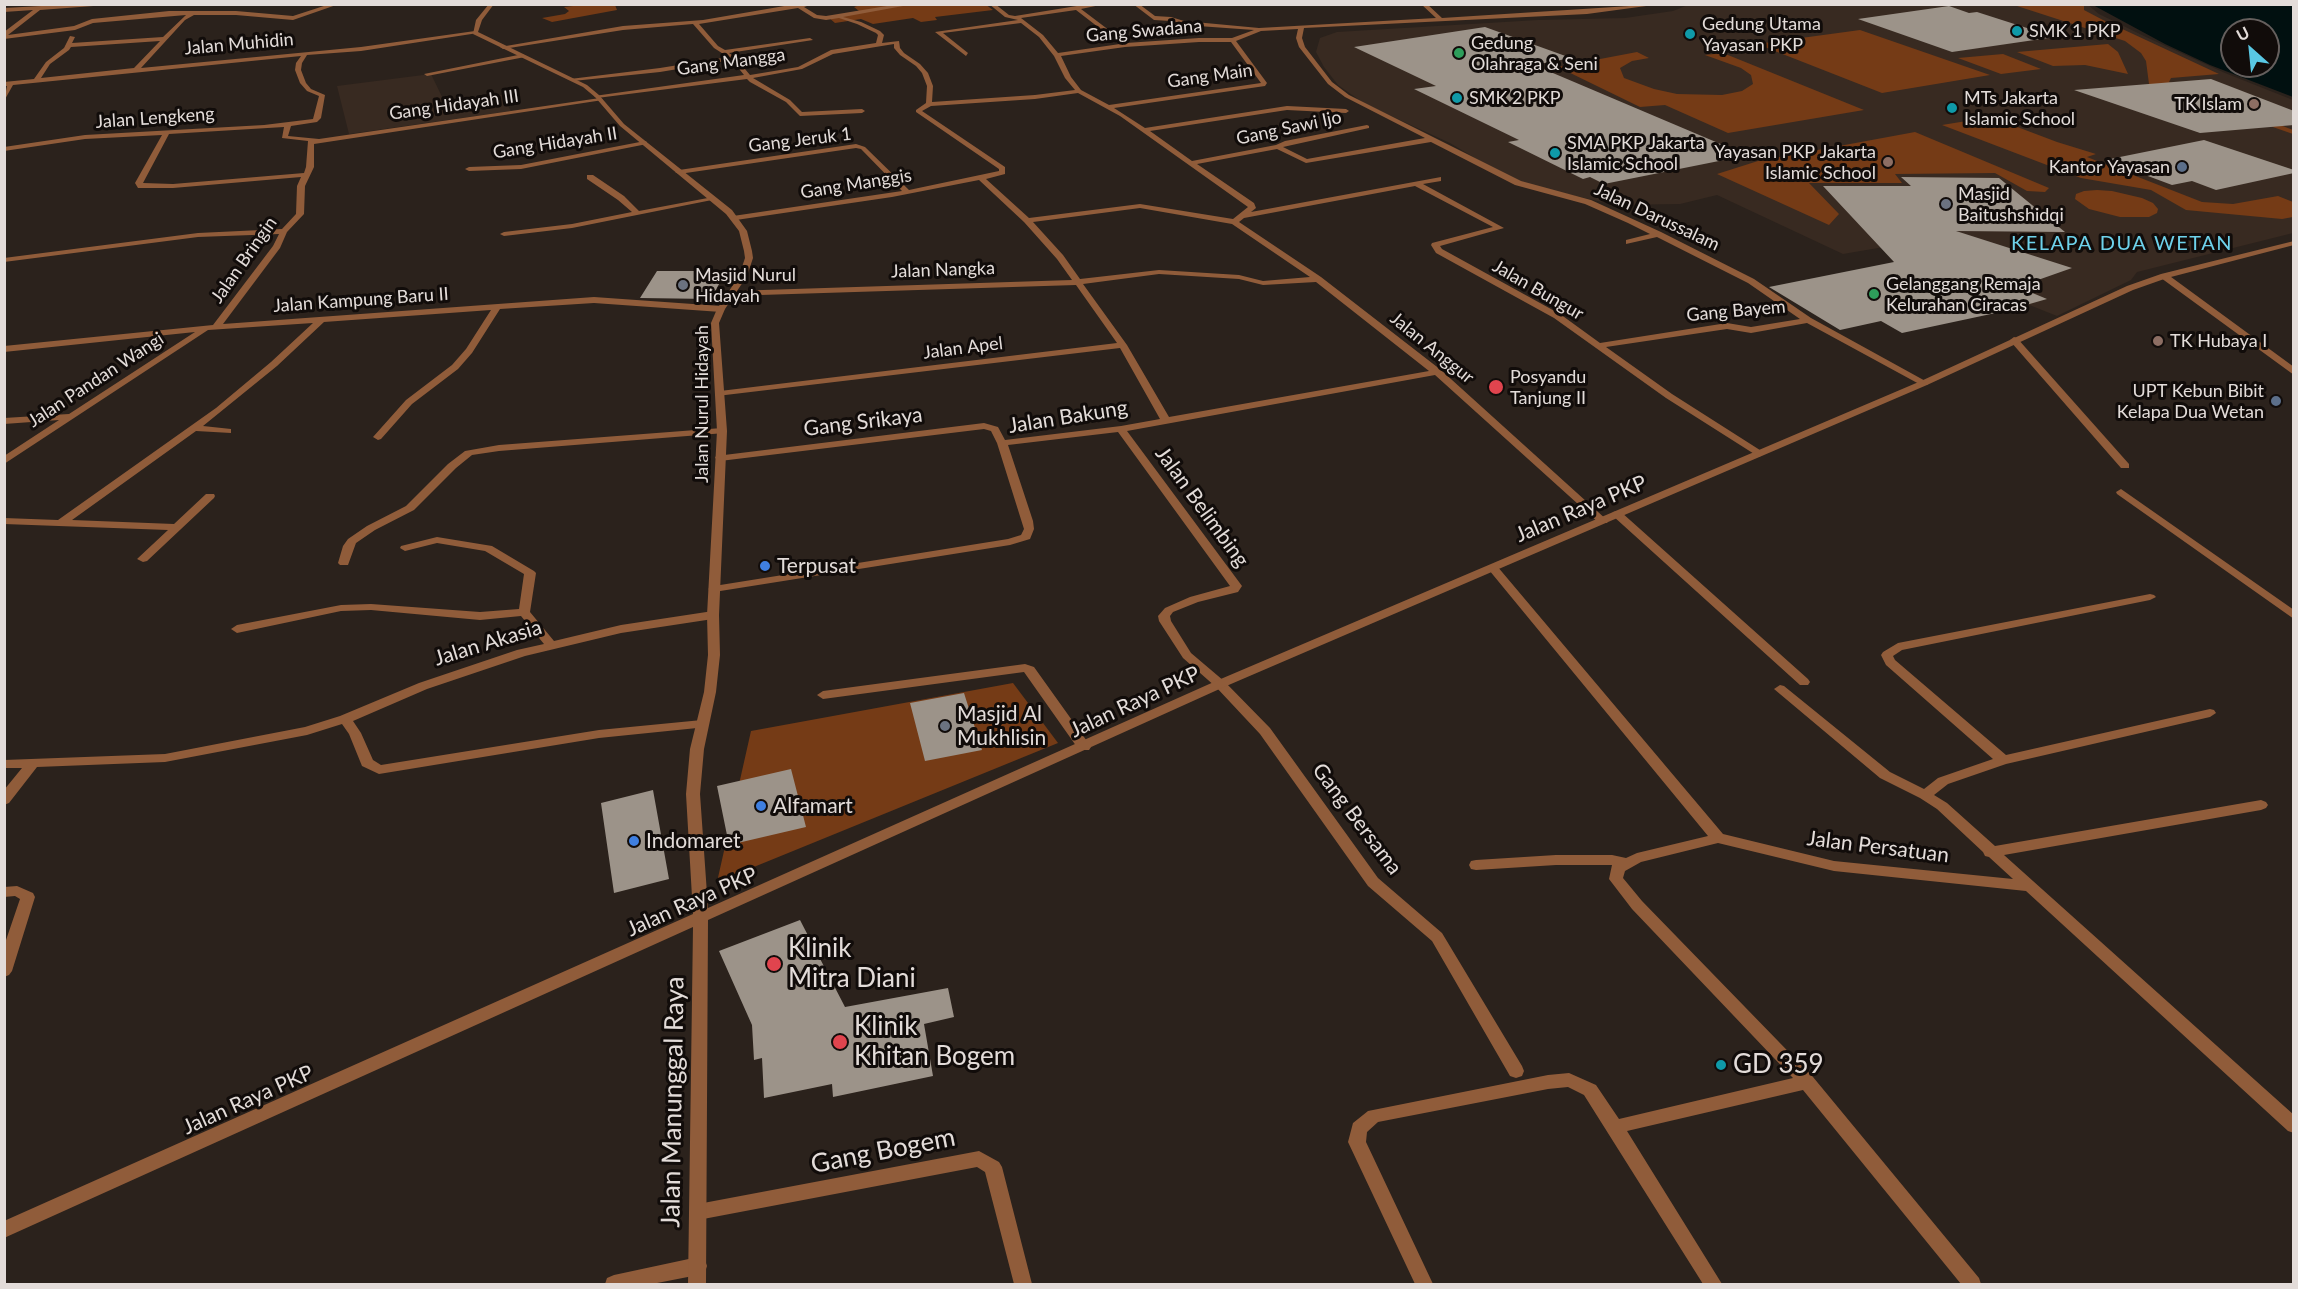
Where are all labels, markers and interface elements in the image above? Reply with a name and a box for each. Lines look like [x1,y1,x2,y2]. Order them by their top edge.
place label: Gedung Utama Yayasan PKP [1702,13,1821,56]
street label: Gang Swadana [1085,15,1203,47]
north arrow [2220,18,2280,78]
place label: SMK 1 PKP [2029,20,2121,42]
text: U [2233,22,2252,44]
marker: SMK 1 PKP [2010,24,2024,38]
marker: Gedung Utama Yayasan PKP [1683,27,1697,41]
street label: Jalan Muhidin [184,28,294,60]
place label: Gedung Olahraga & Seni [1471,32,1598,74]
street label: Gang Mangga [675,44,787,80]
marker: Gedung Olahraga & Seni [1452,46,1466,60]
street label: Gang Main [1166,59,1254,93]
street label: Gang Hidayah III [388,85,520,125]
place label: SMK 2 PKP [1469,87,1561,109]
place label: MTs Jakarta Islamic School [1964,87,2075,130]
marker: SMK 2 PKP [1450,91,1464,105]
place label: TK Islam [2174,93,2242,115]
marker: TK Islam [2247,97,2261,111]
marker: MTs Jakarta Islamic School [1945,101,1959,115]
street label: Jalan Lengkeng [95,103,215,133]
street label: Gang Sawi Ijo [1234,106,1344,150]
street label: Gang Hidayah II [491,123,619,163]
street label: Gang Jeruk 1 [747,123,853,157]
place label: SMA PKP Jakarta Islamic School [1567,132,1705,174]
place label: Yayasan PKP Jakarta Islamic School [1714,141,1876,184]
marker: SMA PKP Jakarta Islamic School [1548,146,1562,160]
marker: Yayasan PKP Jakarta Islamic School [1881,155,1895,169]
place label: Kantor Yayasan [2049,156,2170,178]
marker: Kantor Yayasan [2175,160,2189,174]
street label: Gang Manggis [799,165,913,203]
street label: Jalan Darussalam [1591,179,1723,255]
place label: Masjid Baitushshidqi [1958,183,2064,226]
marker: Masjid Baitushshidqi [1939,197,1953,211]
street label: Jalan Bringin [206,213,282,307]
district label: KELAPA DUA WETAN [2011,232,2233,256]
street label: Jalan Bungur [1489,255,1587,325]
street label: Jalan Nangka [891,257,995,283]
place label: Masjid Nurul Hidayah [695,264,796,306]
place label: Gelanggang Remaja Kelurahan Ciracas [1886,273,2041,316]
marker: Masjid Nurul Hidayah [676,278,690,292]
street label: Jalan Kampung Baru II [273,283,449,317]
marker: Gelanggang Remaja Kelurahan Ciracas [1867,287,1881,301]
street label: Gang Bayem [1685,296,1787,326]
street label: Jalan Anggur [1386,308,1478,388]
street label: Jalan Nurul Hidayah [691,325,713,483]
street label: Jalan Pandan Wangi [24,328,168,432]
place label: TK Hubaya I [2170,330,2267,352]
street label: Jalan Apel [922,332,1004,364]
marker: TK Hubaya I [2151,334,2165,348]
place label: Posyandu Tanjung II [1510,366,1586,409]
marker: Posyandu Tanjung II [1487,378,1505,396]
place label: UPT Kebun Bibit Kelapa Dua Wetan [2117,380,2264,422]
marker: UPT Kebun Bibit Kelapa Dua Wetan [2269,394,2283,408]
street label: Jalan Bakung [1007,395,1129,439]
street label: Gang Srikaya [802,402,924,442]
street label: Jalan Belimbing [1150,442,1254,572]
street label: Jalan Raya PKP [1512,470,1650,548]
place label: Terpusat [777,553,856,579]
marker: Terpusat [758,559,772,573]
street label: Jalan Akasia [431,615,545,671]
street label: Jalan Raya PKP [1066,661,1204,743]
place label: Masjid Al Mukhlisin [957,701,1046,751]
marker: Masjid Al Mukhlisin [938,719,952,733]
street label: Gang Bersama [1307,758,1407,880]
place label: Alfamart [773,793,853,819]
marker: Alfamart [754,799,768,813]
street label: Jalan Persatuan [1806,826,1950,868]
place label: Indomaret [646,828,741,854]
marker: Indomaret [627,834,641,848]
street label: Jalan Raya PKP [623,862,761,942]
place label: Klinik Mitra Diani [788,933,916,994]
marker: Klinik Mitra Diani [765,955,783,973]
street label: Jalan Manunggal Raya [655,976,691,1228]
place label: Klinik Khitan Bogem [854,1011,1015,1072]
marker: Klinik Khitan Bogem [831,1033,849,1051]
place label: GD 359 [1733,1049,1824,1081]
marker: GD 359 [1714,1058,1728,1072]
street label: Jalan Raya PKP [179,1060,317,1140]
street label: Gang Bogem [808,1122,958,1180]

